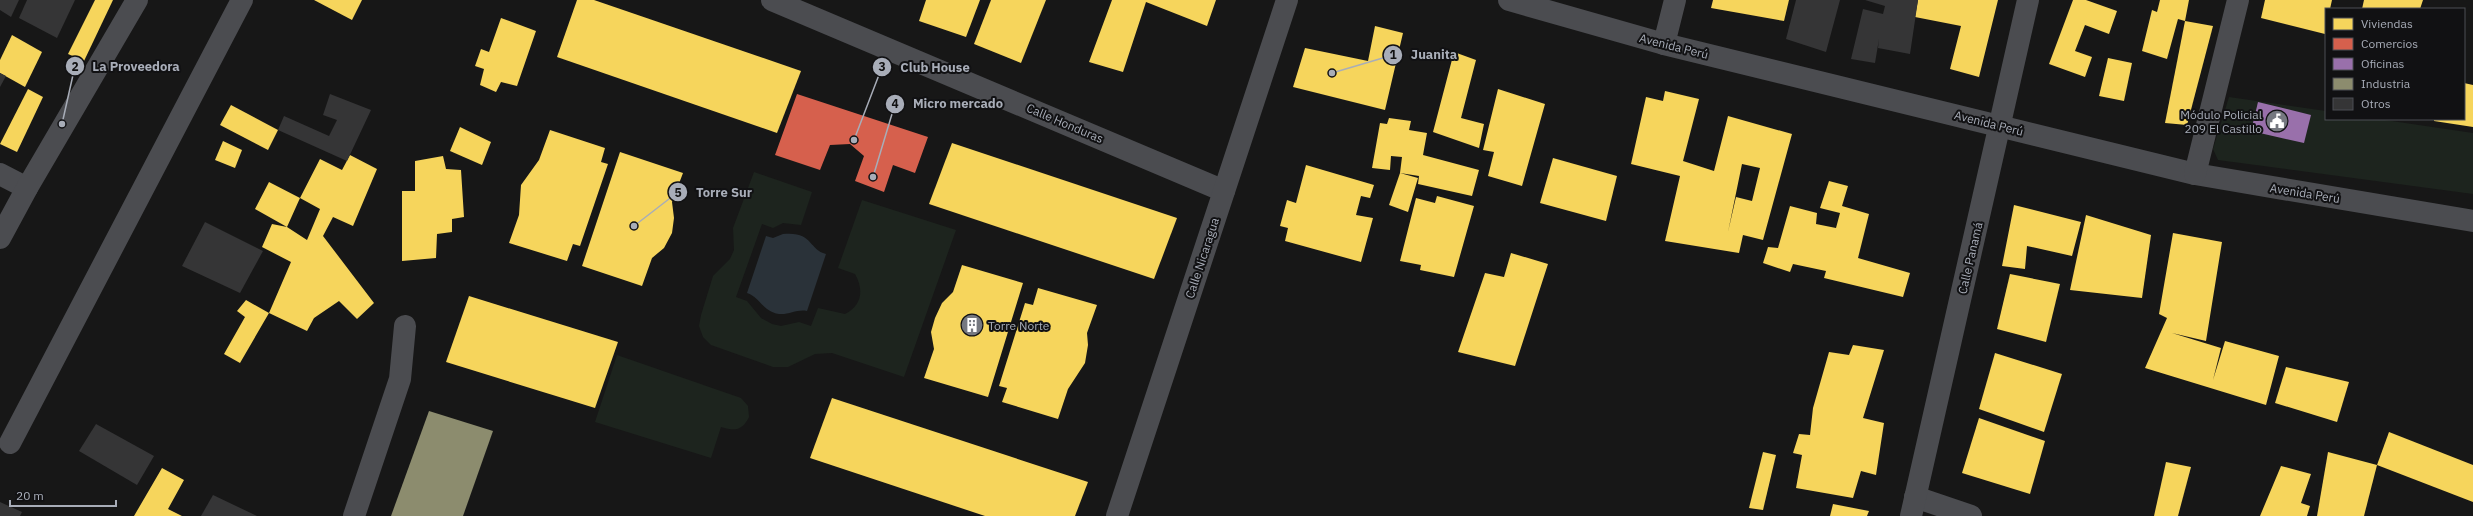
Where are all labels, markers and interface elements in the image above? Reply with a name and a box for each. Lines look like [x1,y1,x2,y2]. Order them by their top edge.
legend [2325,8,2465,120]
text: Viviendas [2361,16,2413,31]
street label: Avenida Perú [1638,30,1710,62]
text: Comercios [2361,36,2418,51]
callout: Juanita [1383,42,1465,67]
text: Juanita [1411,46,1457,63]
text: 1 [1389,47,1397,62]
callout: La Proveedora [65,54,188,79]
callout: Club House [872,55,978,80]
text: Oficinas [2361,56,2405,71]
text: La Proveedora [92,58,180,75]
text: 2 [71,59,79,74]
text: 3 [878,59,886,74]
text: Club House [900,59,970,76]
text: Industria [2361,76,2411,91]
callout: Micro mercado [885,91,1011,116]
text: Micro mercado [913,95,1003,112]
text: 4 [891,96,899,111]
text: Otros [2361,96,2391,111]
street label: Calle Honduras [1024,100,1106,146]
street label: Avenida Perú [1953,107,2025,139]
place label: Módulo Policial 209 El Castillo [2180,107,2262,136]
public building icon: Módulo Policial 209 El Castillo [2264,108,2290,134]
callout: Torre Sur [668,180,760,205]
street label: Avenida Perú [2269,180,2341,206]
text: Torre Sur [696,184,752,201]
text: 5 [674,185,682,200]
street label: Calle Nicaragua [1182,215,1222,300]
street label: Calle Panamá [1954,220,1986,295]
building icon: Torre Norte [959,312,985,338]
place label: Torre Norte [988,318,1050,333]
scale bar [10,482,116,508]
text: 20 m [16,488,44,503]

